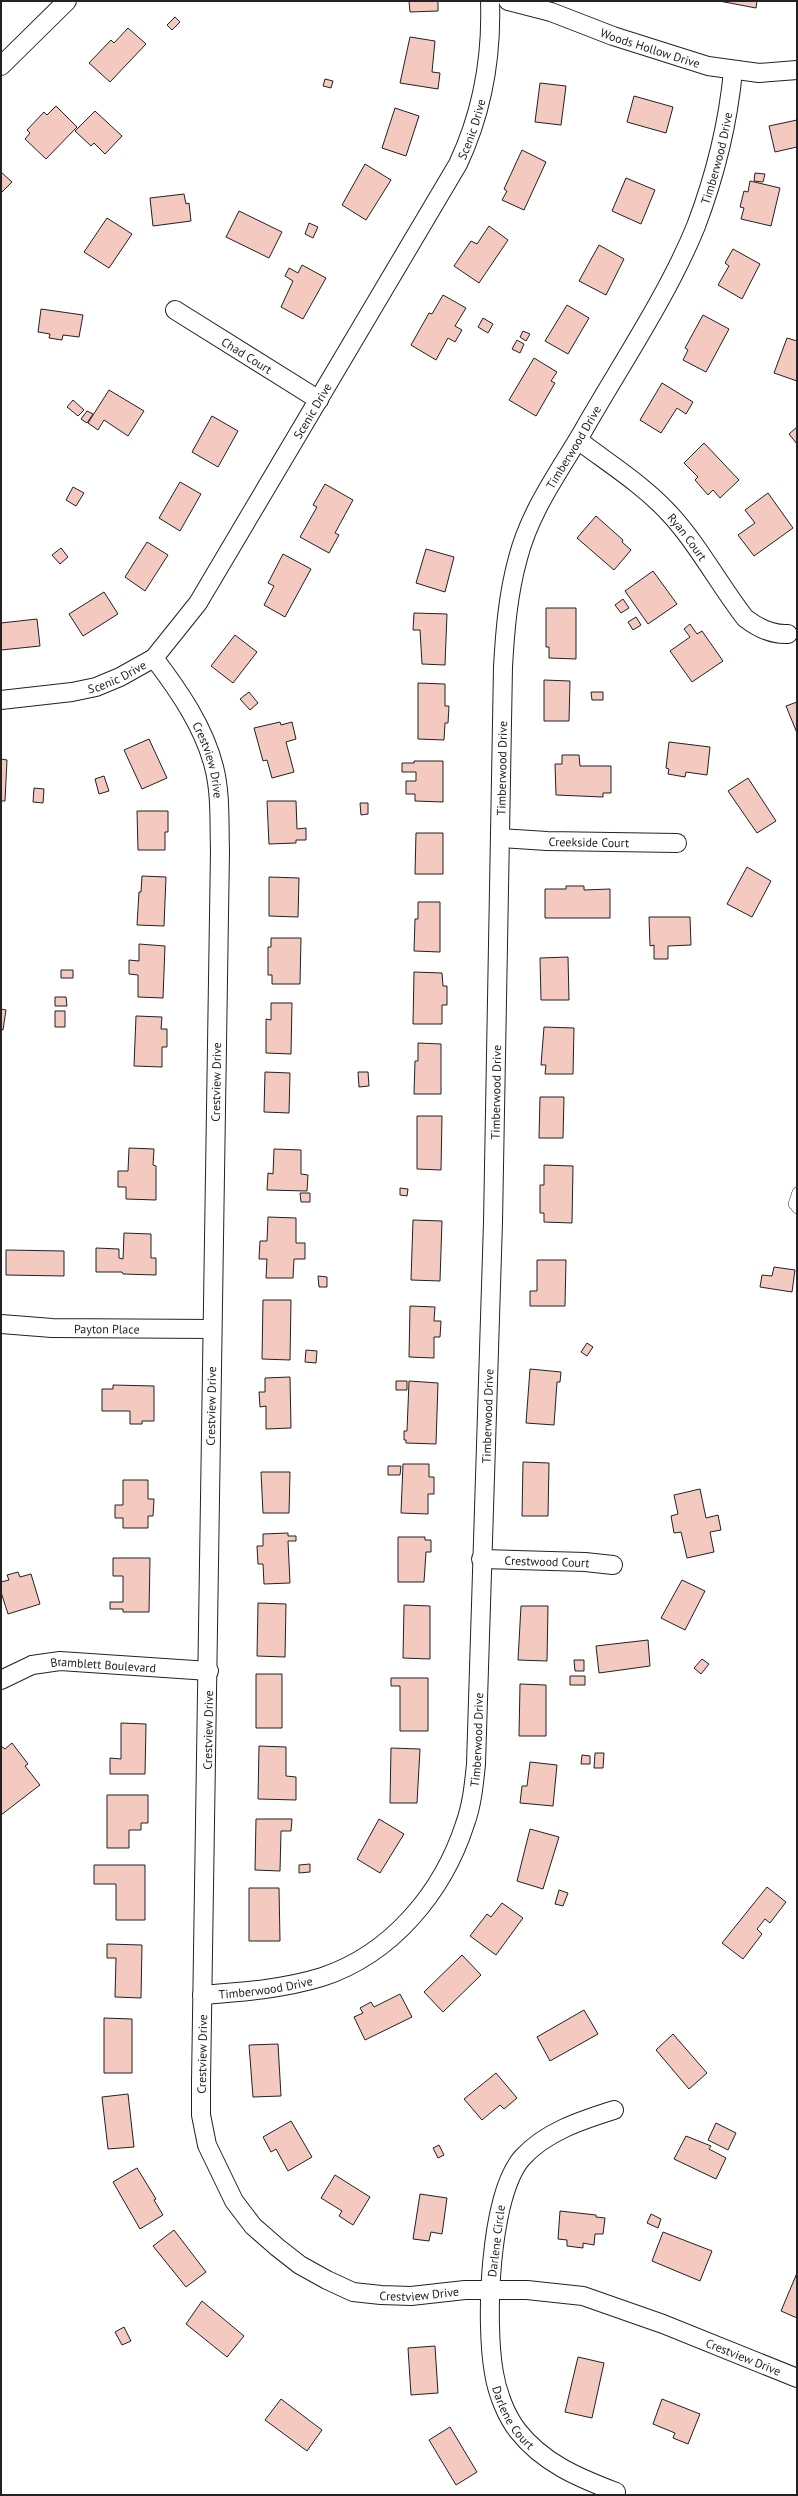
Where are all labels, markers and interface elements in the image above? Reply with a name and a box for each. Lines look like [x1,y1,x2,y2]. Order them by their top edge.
street label: Woods Hollow Drive [598,24,702,71]
street label: Scenic Drive [454,97,488,161]
street label: Timberwood Drive [697,111,735,206]
street label: Chad Court [219,334,275,377]
street label: Scenic Drive [290,380,334,441]
street label: Timberwood Drive [542,402,604,491]
street label: Ryan Court [665,510,711,563]
street label: Scenic Drive [86,657,148,696]
street label: Crestview Drive [190,719,226,799]
street label: Timberwood Drive [493,721,510,816]
street label: Creekside Court [549,834,629,850]
street label: Crestview Drive [208,1042,224,1122]
street label: Timberwood Drive [487,1045,504,1140]
street label: Payton Place [74,1321,140,1336]
street label: Crestview Drive [203,1366,219,1446]
street label: Timberwood Drive [478,1369,496,1463]
street label: Crestwood Court [504,1552,590,1570]
street label: Bramblett Boulevard [49,1653,157,1675]
street label: Crestview Drive [200,1690,216,1770]
street label: Timberwood Drive [466,1692,486,1788]
street label: Timberwood Drive [218,1973,314,2001]
street label: Crestview Drive [194,2014,210,2094]
street label: Darlene Circle [484,2204,508,2278]
street label: Crestview Drive [379,2283,460,2304]
street label: Crestview Drive [704,2335,783,2378]
street label: Darlene Court [490,2384,538,2452]

